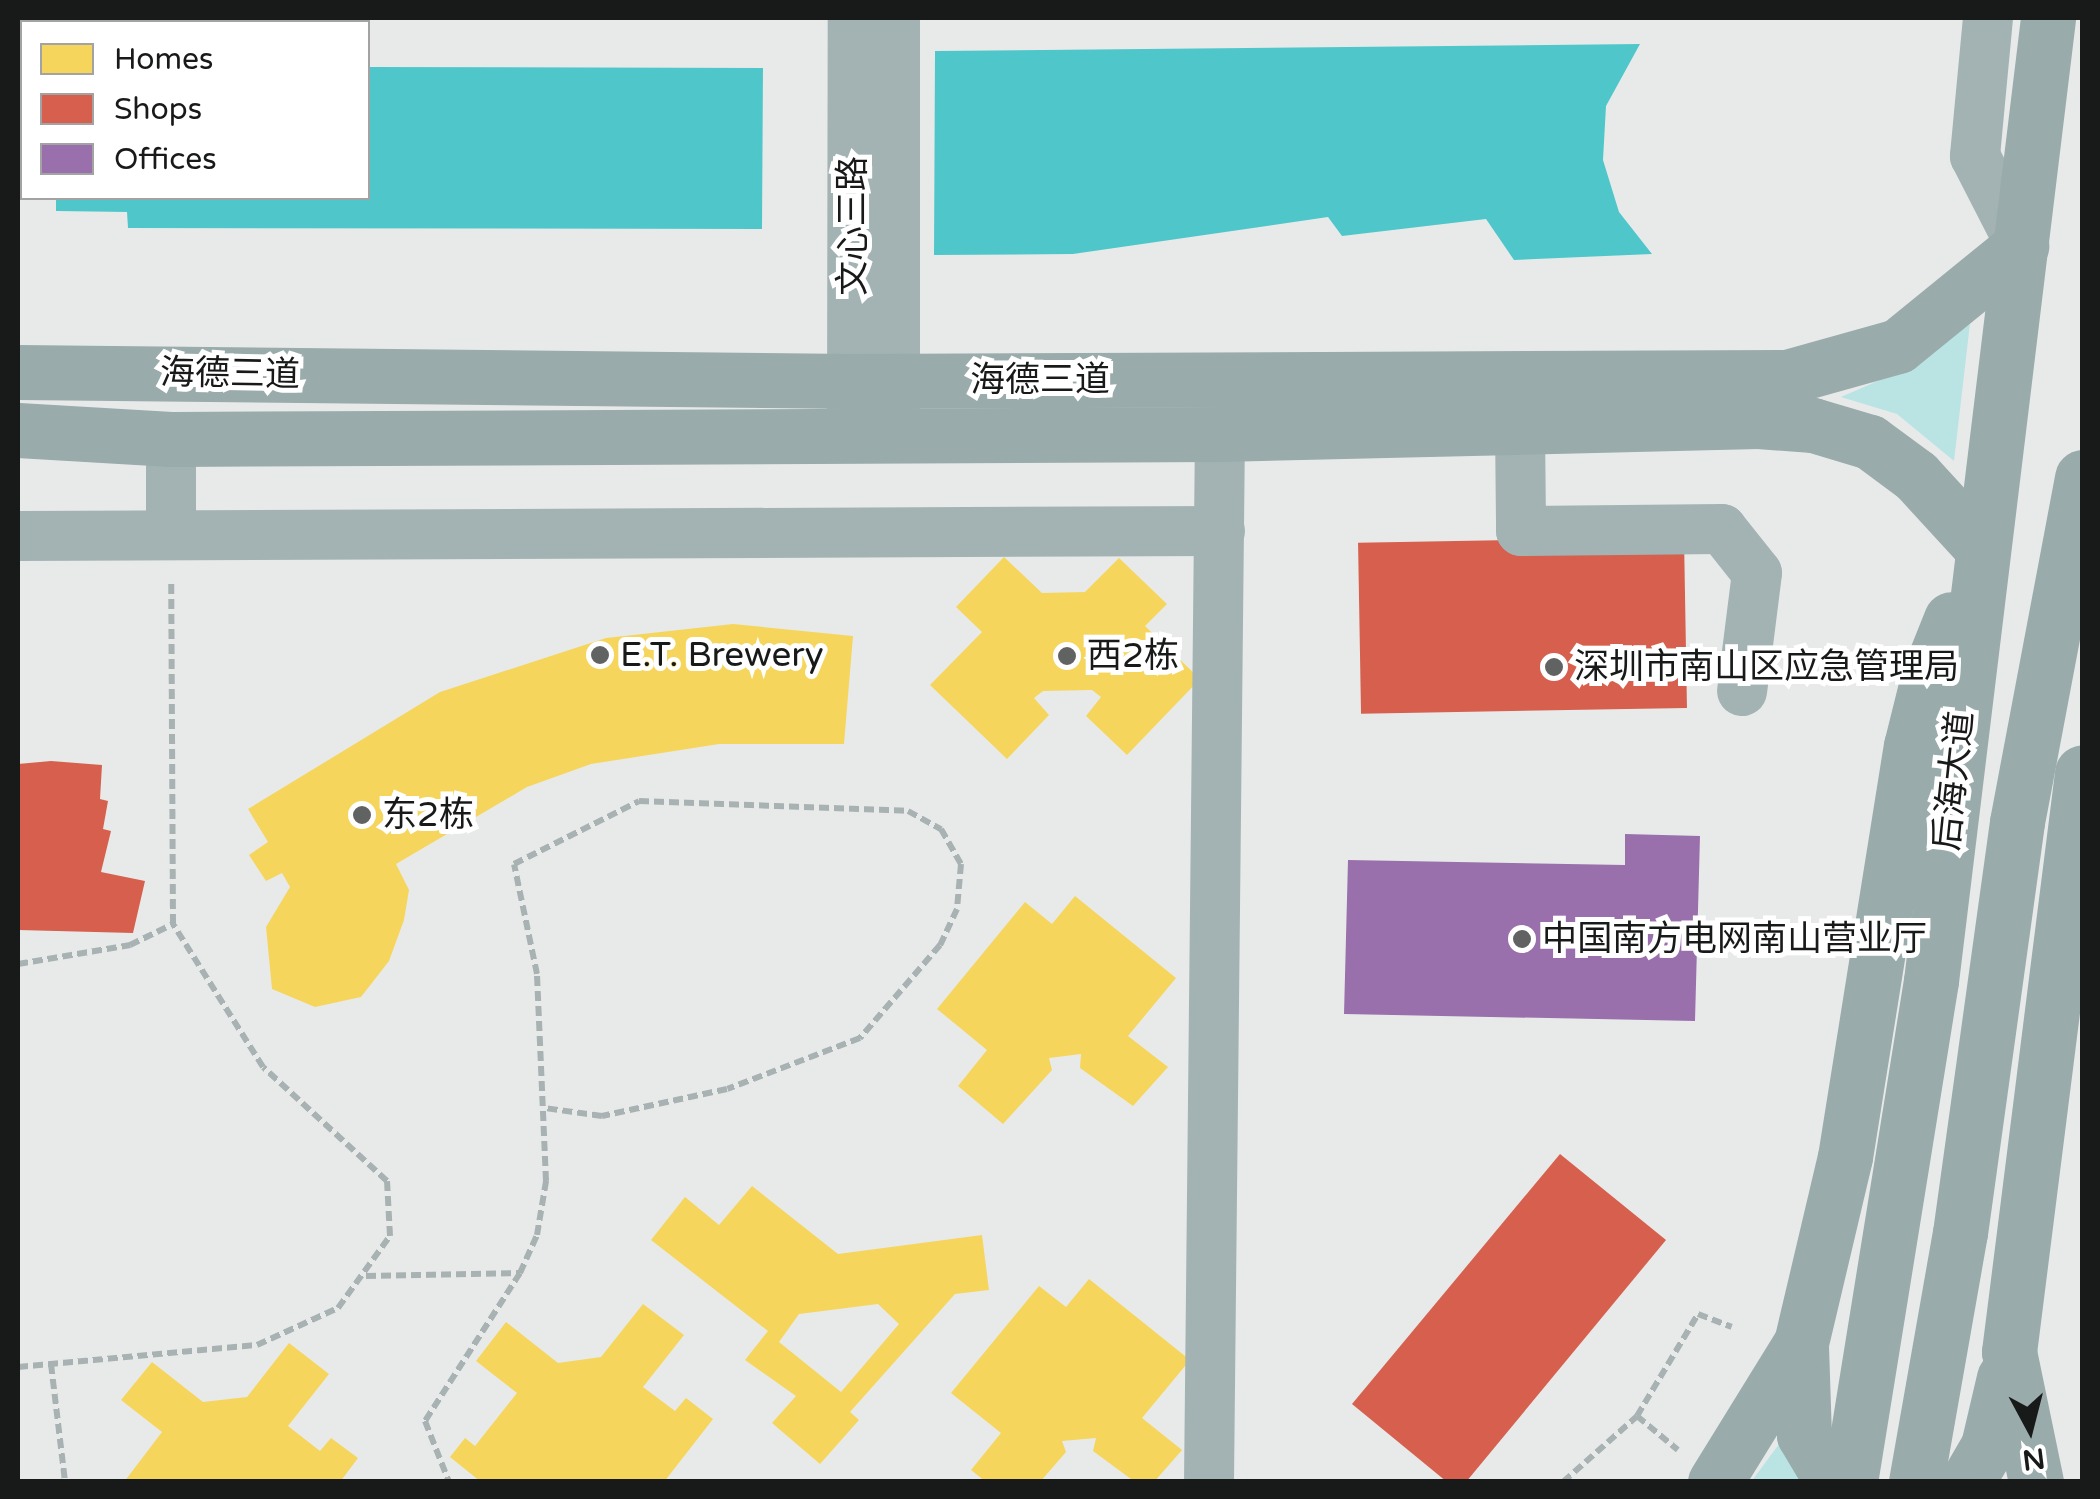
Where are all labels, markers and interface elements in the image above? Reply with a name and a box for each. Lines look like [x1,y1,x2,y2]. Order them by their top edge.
legend [20,20,370,200]
text: Homes [114,41,213,78]
text: Shops [114,91,202,128]
text: Offices [114,141,217,178]
street label: 文心三路 [832,156,874,296]
street label: 海德三道 [160,352,300,396]
street label: 海德三道 [970,359,1110,401]
place label: E.T. Brewery [620,634,823,676]
place label: 西2栋 [1087,635,1179,677]
marker: E.T. Brewery [589,644,611,666]
marker: 西2栋 [1056,645,1078,667]
place label: 深圳市南山区应急管理局 [1574,646,1959,688]
marker: 深圳市南山区应急管理局 [1543,656,1565,678]
street label: 后海大道 [1926,709,1982,853]
place label: 东2栋 [382,794,474,836]
marker: 东2栋 [351,804,373,826]
place label: 中国南方电网南山营业厅 [1542,918,1927,960]
marker: 中国南方电网南山营业厅 [1511,928,1533,950]
north arrow [1980,1379,2080,1479]
text: N [2020,1441,2047,1477]

